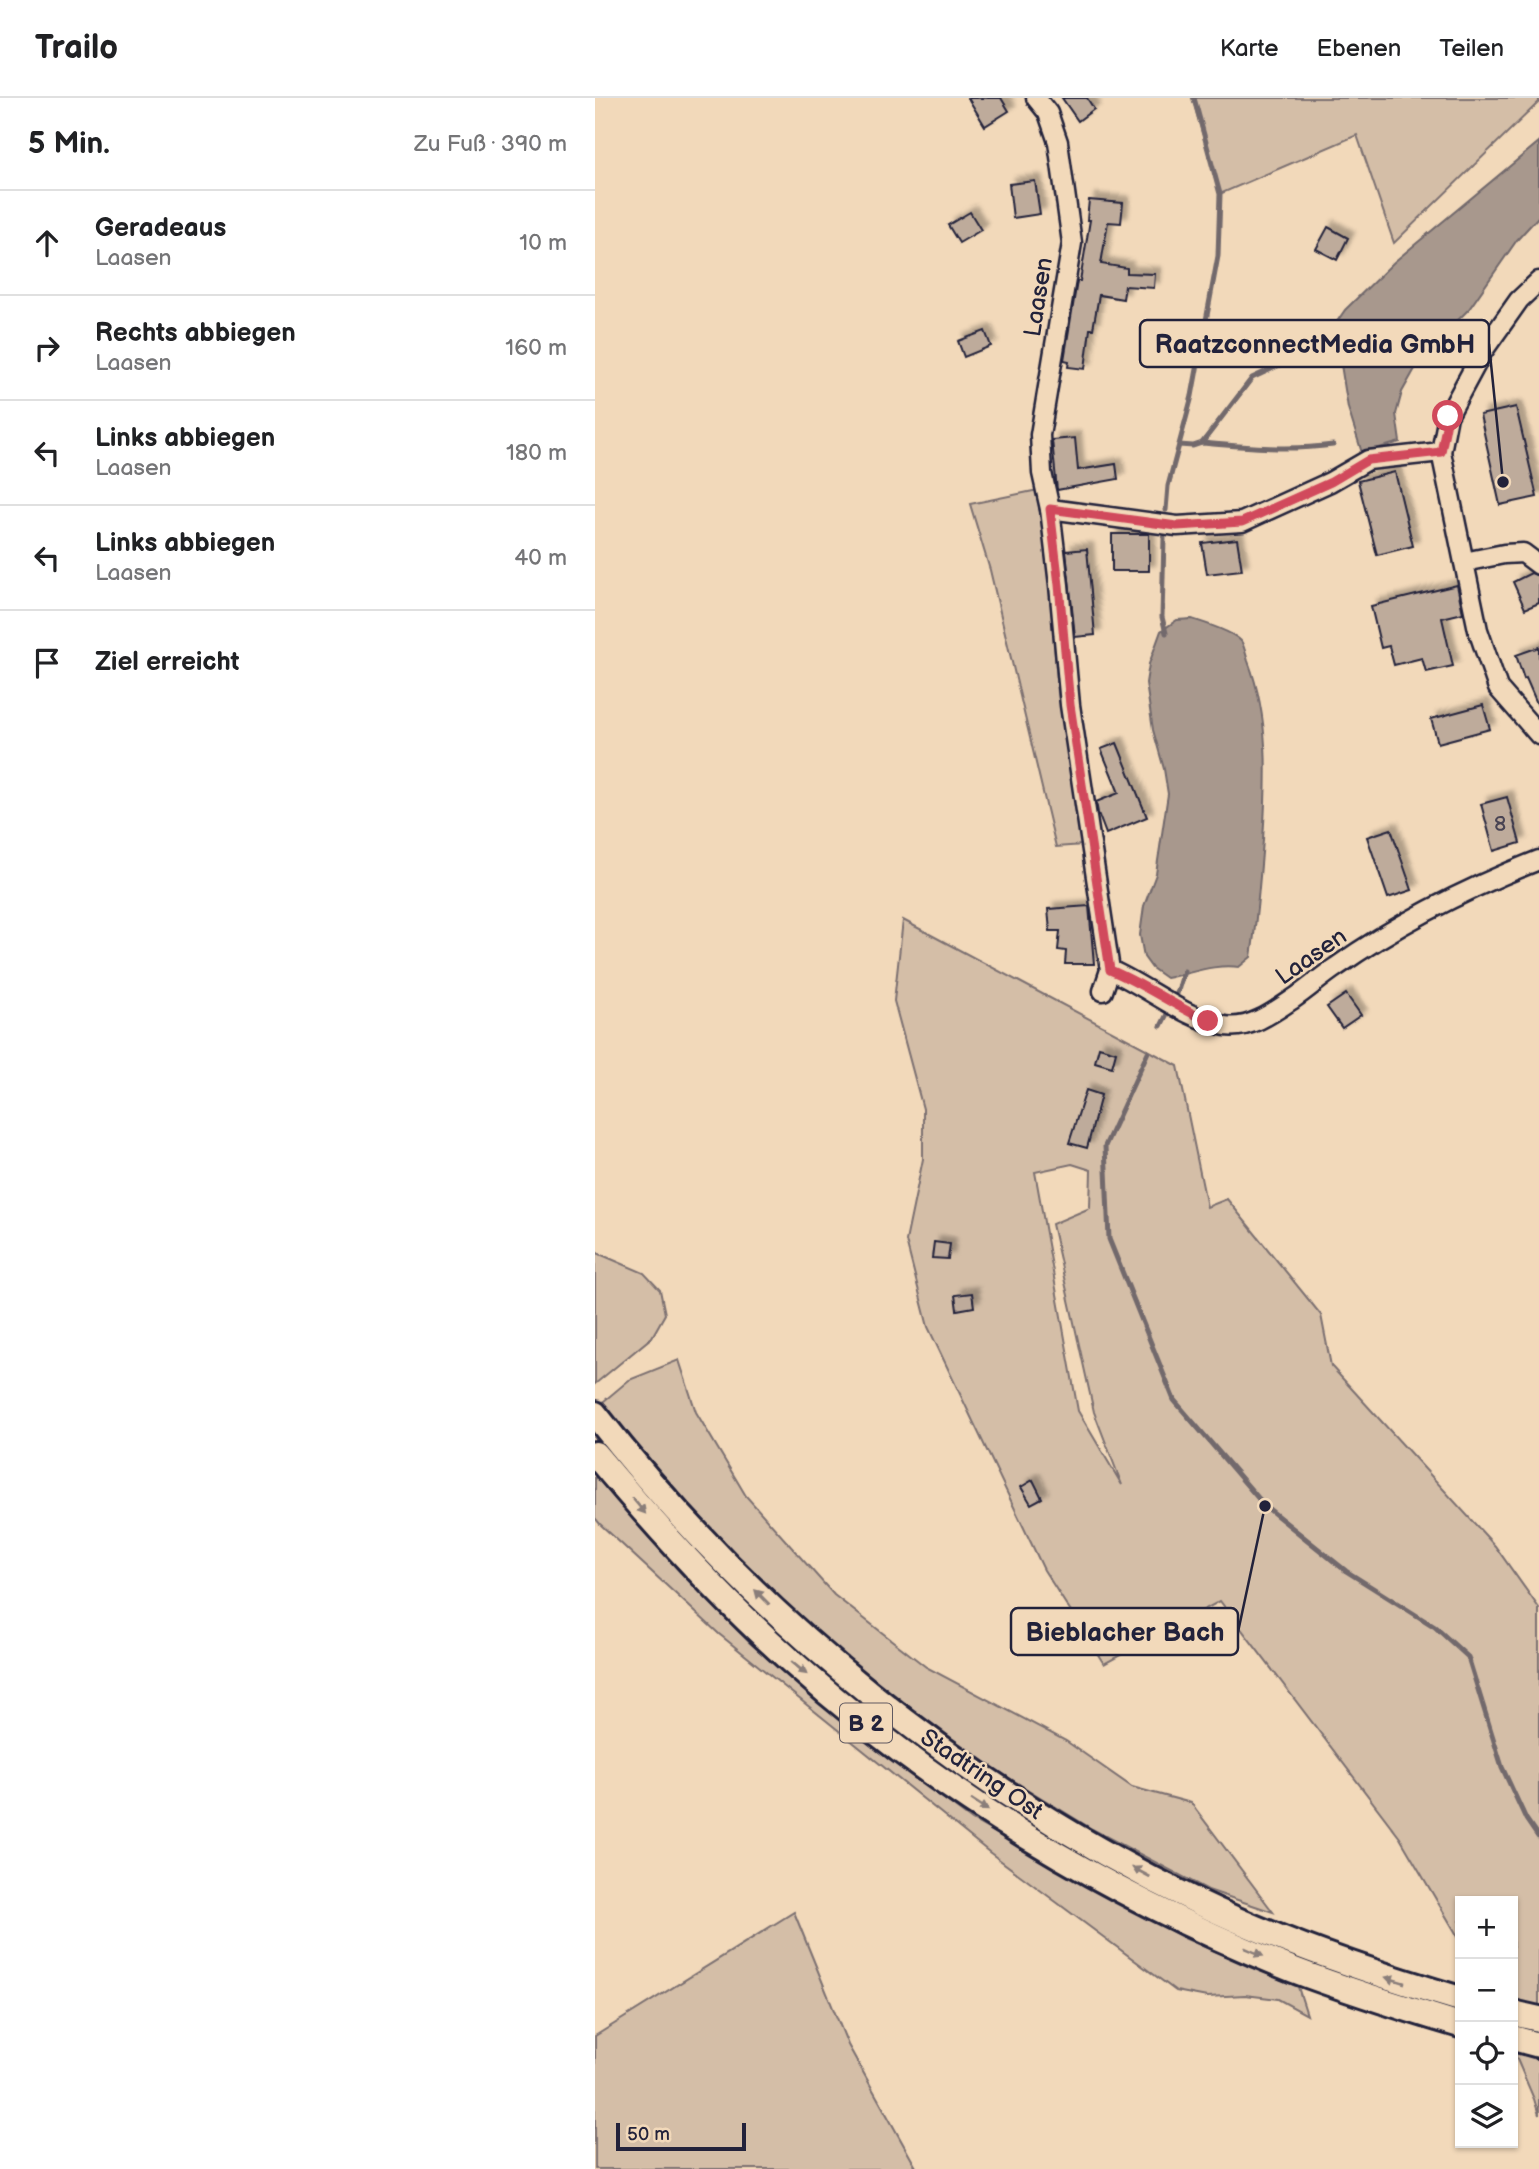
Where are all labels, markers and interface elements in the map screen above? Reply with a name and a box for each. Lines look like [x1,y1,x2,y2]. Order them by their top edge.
text: Trailo [35,28,118,68]
text: Karte [1220,34,1278,63]
text: Ebenen [1316,34,1401,63]
text: Teilen [1439,34,1504,63]
text: 5 Min. [28,126,110,162]
text: Zu Fuß · 390 m [414,130,567,158]
text: Geradeaus [95,213,226,244]
icon: ahead [28,224,66,262]
text: 10 m [519,229,567,257]
text: Laasen [95,244,172,272]
street label: Laasen [1018,255,1059,339]
text: Rechts abbiegen [95,318,296,349]
callout: RaatzconnectMedia GmbH [1140,320,1489,367]
icon: right [28,329,66,367]
text: RaatzconnectMedia GmbH [1155,330,1475,361]
text: 160 m [505,334,567,362]
text: Laasen [95,349,172,377]
route start [1432,400,1463,431]
text: Links abbiegen [95,423,275,454]
icon: left [28,434,66,472]
text: 180 m [506,439,567,467]
text: Laasen [95,454,172,482]
text: Links abbiegen [95,528,275,559]
icon: left [28,539,66,577]
text: 40 m [514,544,567,572]
text: Laasen [95,559,172,587]
icon: arrive [28,644,66,682]
text: Ziel erreicht [95,647,239,678]
house number: 8 [1494,812,1506,837]
street label: Laasen [1270,922,1352,991]
route end [1192,1005,1223,1036]
one-way arrow [631,1497,646,1515]
one-way arrow [754,1589,770,1606]
callout: Bieblacher Bach [1011,1608,1238,1655]
text: Bieblacher Bach [1026,1618,1224,1649]
one-way arrow [789,1660,807,1675]
road number: B 2 [840,1704,892,1742]
street label: Stadtring Ost [915,1723,1049,1826]
one-way arrow [970,1798,989,1811]
one-way arrow [1131,1866,1151,1878]
map controls [1455,1896,1518,2148]
button: + [1455,1896,1518,1959]
one-way arrow [1243,1947,1264,1958]
button: − [1455,1959,1518,2022]
one-way arrow [1384,1974,1405,1984]
button: locate [1455,2022,1518,2085]
button: layers [1455,2085,1518,2148]
scale bar [616,2120,745,2152]
text: 50 m [627,2123,670,2146]

